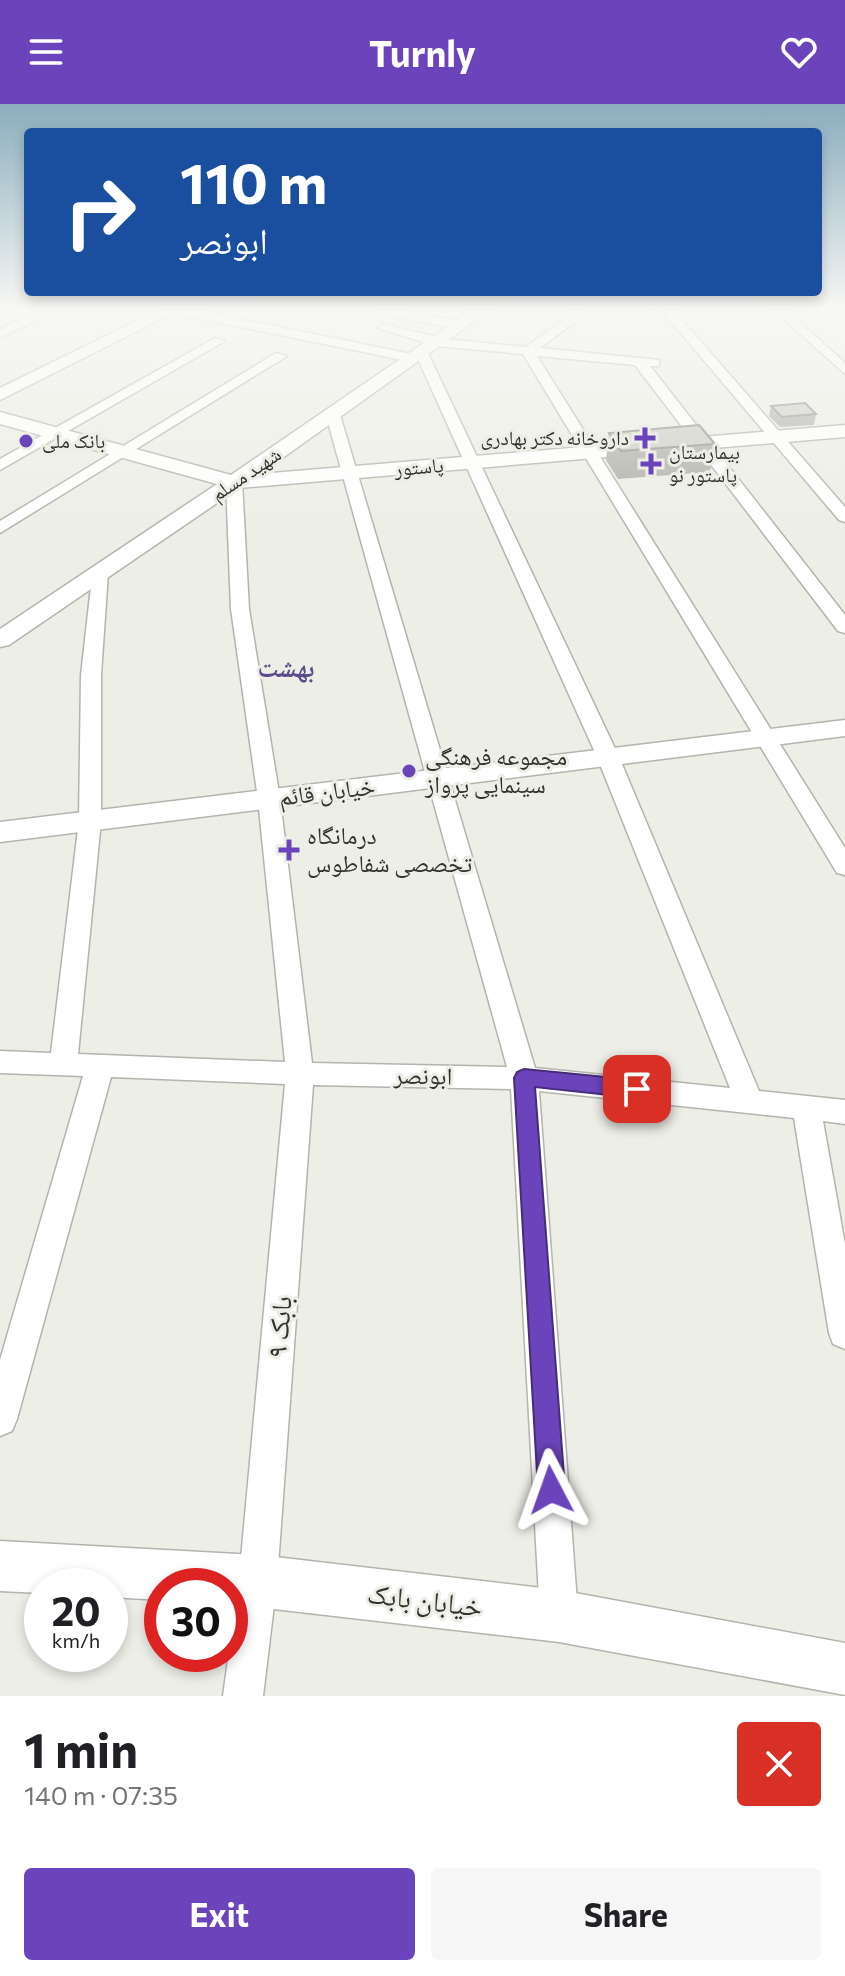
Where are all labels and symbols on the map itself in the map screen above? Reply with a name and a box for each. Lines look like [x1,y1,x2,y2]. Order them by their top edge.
place label: داروخانه دکتر بهادری [481,425,629,450]
place label: بانک ملی [42,428,105,453]
marker: داروخانه دکتر بهادری [636,429,654,447]
marker: بانک ملی [17,432,35,450]
place label: بیمارستان پاستور نو [669,439,740,487]
street label: شهید مسلم [206,441,287,508]
street label: پاستور [392,452,445,481]
marker: بیمارستان پاستور نو [640,453,662,475]
district label: بهشت [258,651,314,683]
place label: مجموعه فرهنگی سینمایی پرواز [424,741,567,799]
marker: مجموعه فرهنگی سینمایی پرواز [400,762,418,780]
street label: خیابان قائم [277,770,377,814]
place label: درمانگاه تخصصی شفاطوس [307,820,472,878]
marker: درمانگاه تخصصی شفاطوس [278,839,300,861]
pin [603,1055,671,1123]
street label: ابونصر [393,1059,453,1090]
street label: بابک ۹ [258,1294,298,1359]
position arrow [509,1448,593,1532]
speed limit sign: 30 [144,1568,248,1672]
street label: خیابان بابک [365,1575,485,1624]

